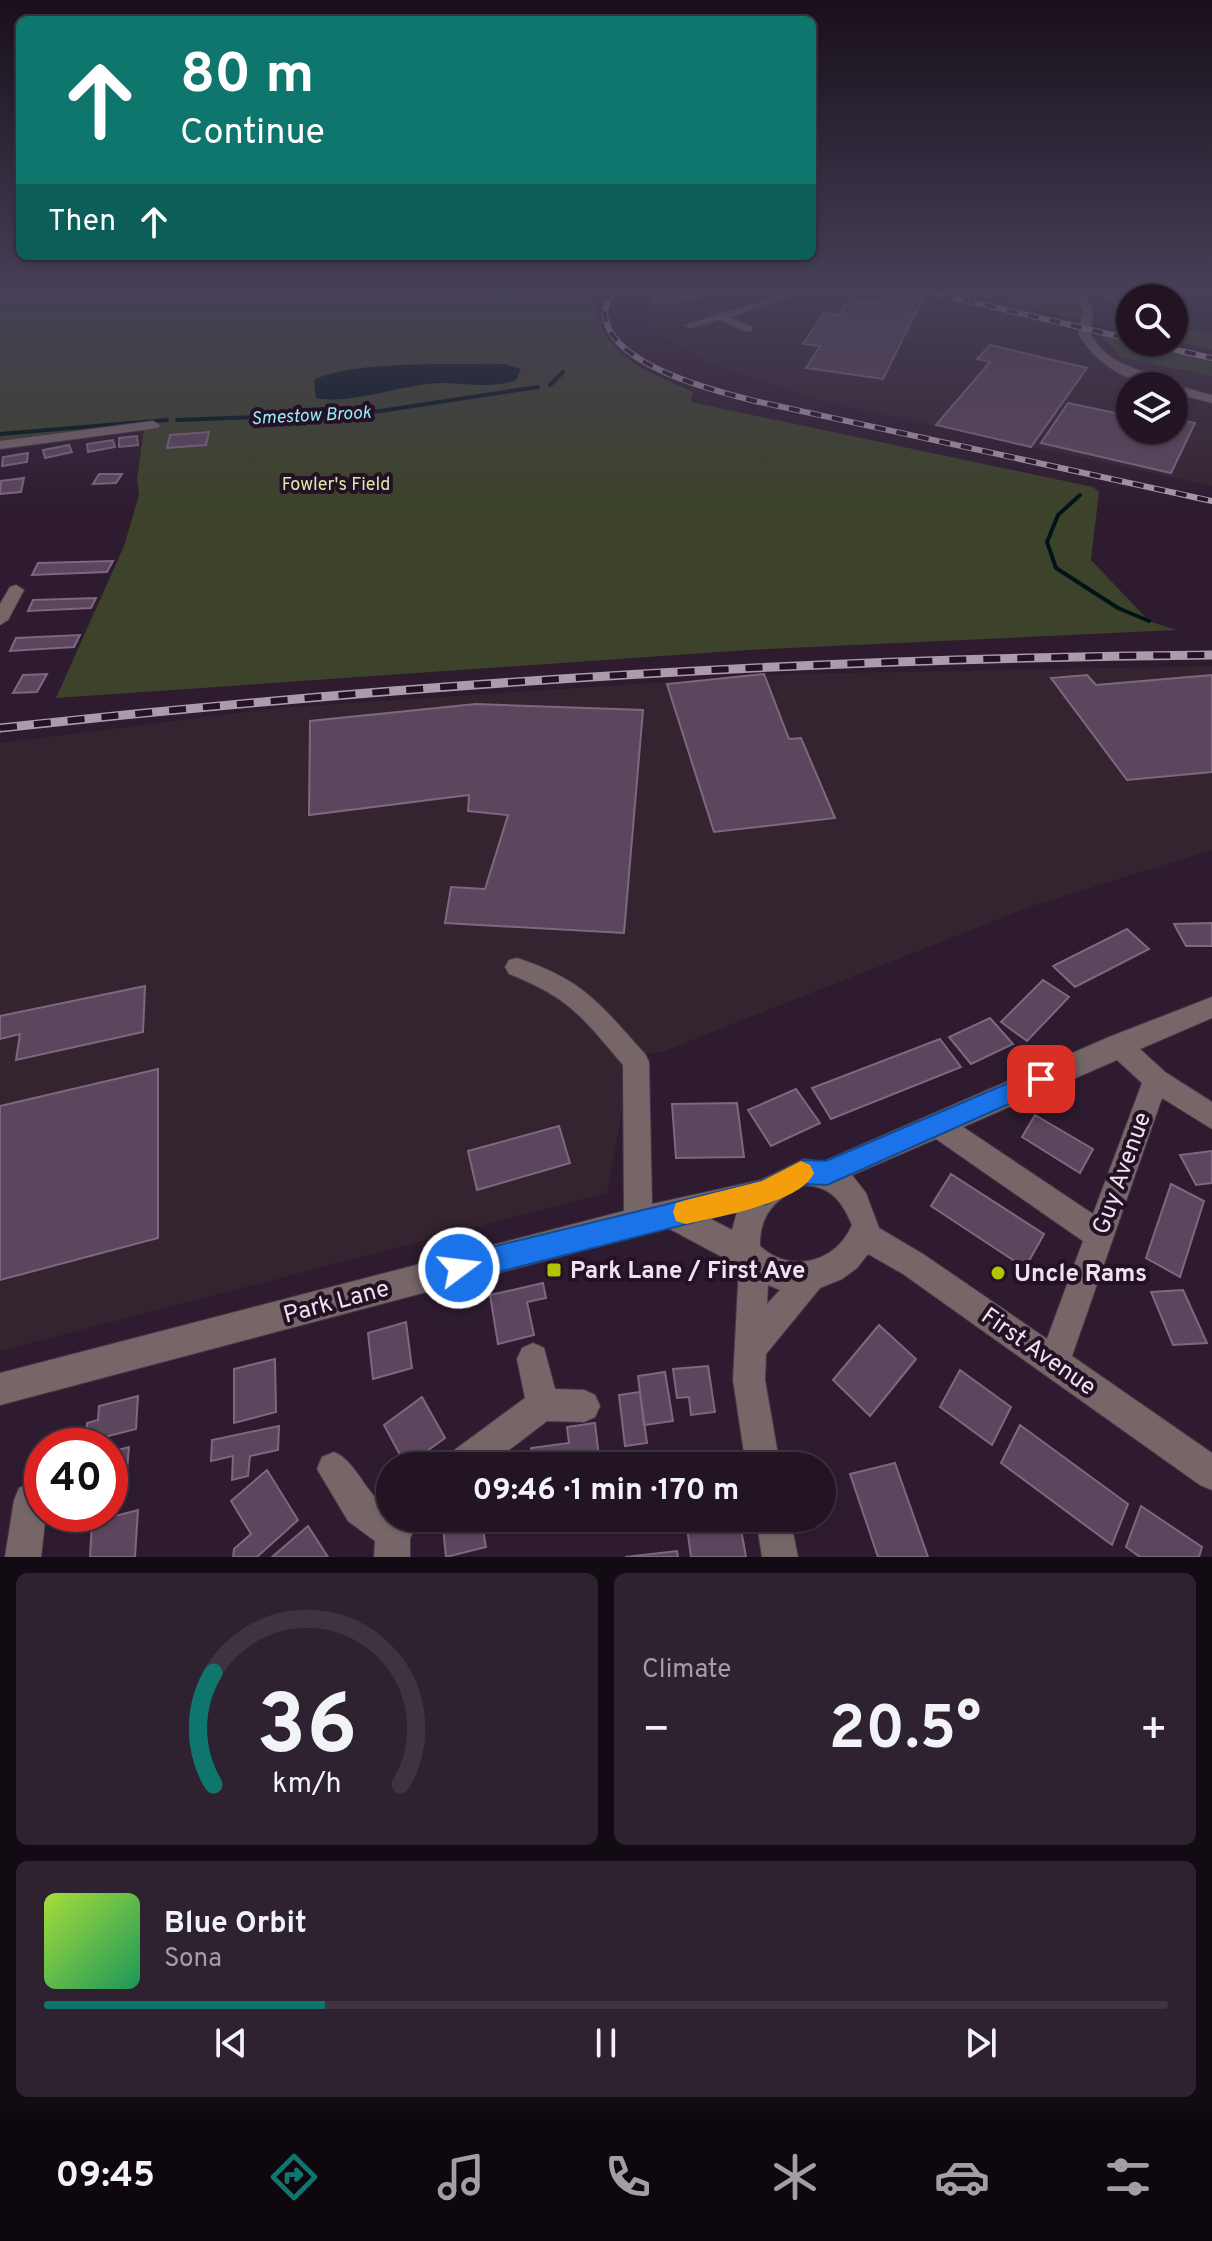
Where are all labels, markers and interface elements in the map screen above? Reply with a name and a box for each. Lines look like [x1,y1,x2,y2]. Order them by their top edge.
text: 80 m [180,42,314,112]
icon: ahead [48,48,152,152]
text: Continue [180,111,325,157]
icon: ahead [132,200,176,244]
text: Then [48,204,116,241]
map controls [1116,284,1188,444]
button: search [1116,284,1188,356]
button: layers [1116,372,1188,444]
water label: Smestow Brook [250,402,373,431]
park label: Fowler's Field [282,474,390,497]
pin [1007,1045,1075,1113]
icon: arrive [1019,1057,1063,1101]
street label: Guy Avenue [1087,1108,1159,1239]
position arrow [417,1226,501,1310]
place label: Park Lane / First Ave [570,1257,806,1287]
place label: Uncle Rams [1014,1260,1147,1290]
marker: Park Lane / First Ave [545,1261,563,1279]
marker: Uncle Rams [989,1264,1007,1282]
street label: Park Lane [280,1274,393,1331]
street label: First Avenue [974,1302,1101,1403]
speed limit sign: 40 [24,1428,128,1532]
text: 09:46 · 1 min · 170 m [473,1473,739,1510]
text: Climate [642,1654,731,1687]
text: 36 [257,1678,357,1783]
text: 20.5° [829,1694,981,1770]
text: − [642,1704,670,1760]
text: + [1140,1704,1168,1760]
text: km/h [272,1767,342,1803]
text: Blue Orbit [164,1906,307,1943]
text: Sona [164,1943,222,1976]
icon: previous [209,2021,253,2065]
icon: pause [584,2021,628,2065]
icon: next [959,2021,1003,2065]
icon: directions [266,2149,322,2205]
icon: music [433,2149,489,2205]
icon: phone [600,2149,656,2205]
icon: climate [767,2149,823,2205]
icon: car [934,2149,990,2205]
icon: filters [1100,2149,1156,2205]
text: 09:45 [55,2154,155,2200]

